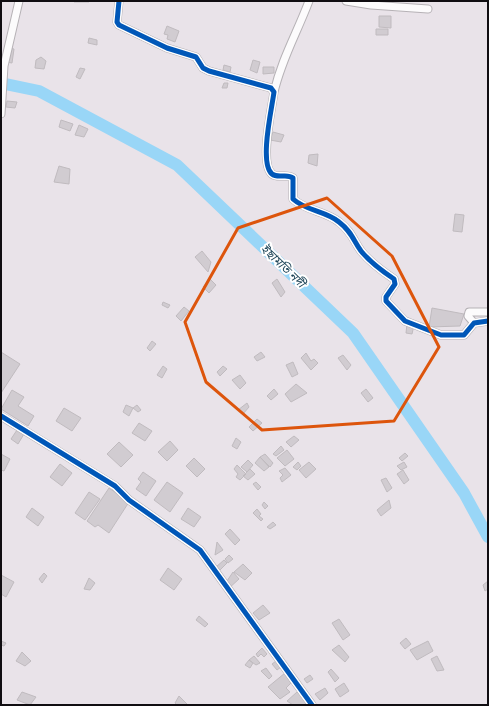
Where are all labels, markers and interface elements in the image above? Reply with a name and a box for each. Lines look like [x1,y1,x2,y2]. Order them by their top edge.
water label: ইছামতি নদী [258,242,310,292]

